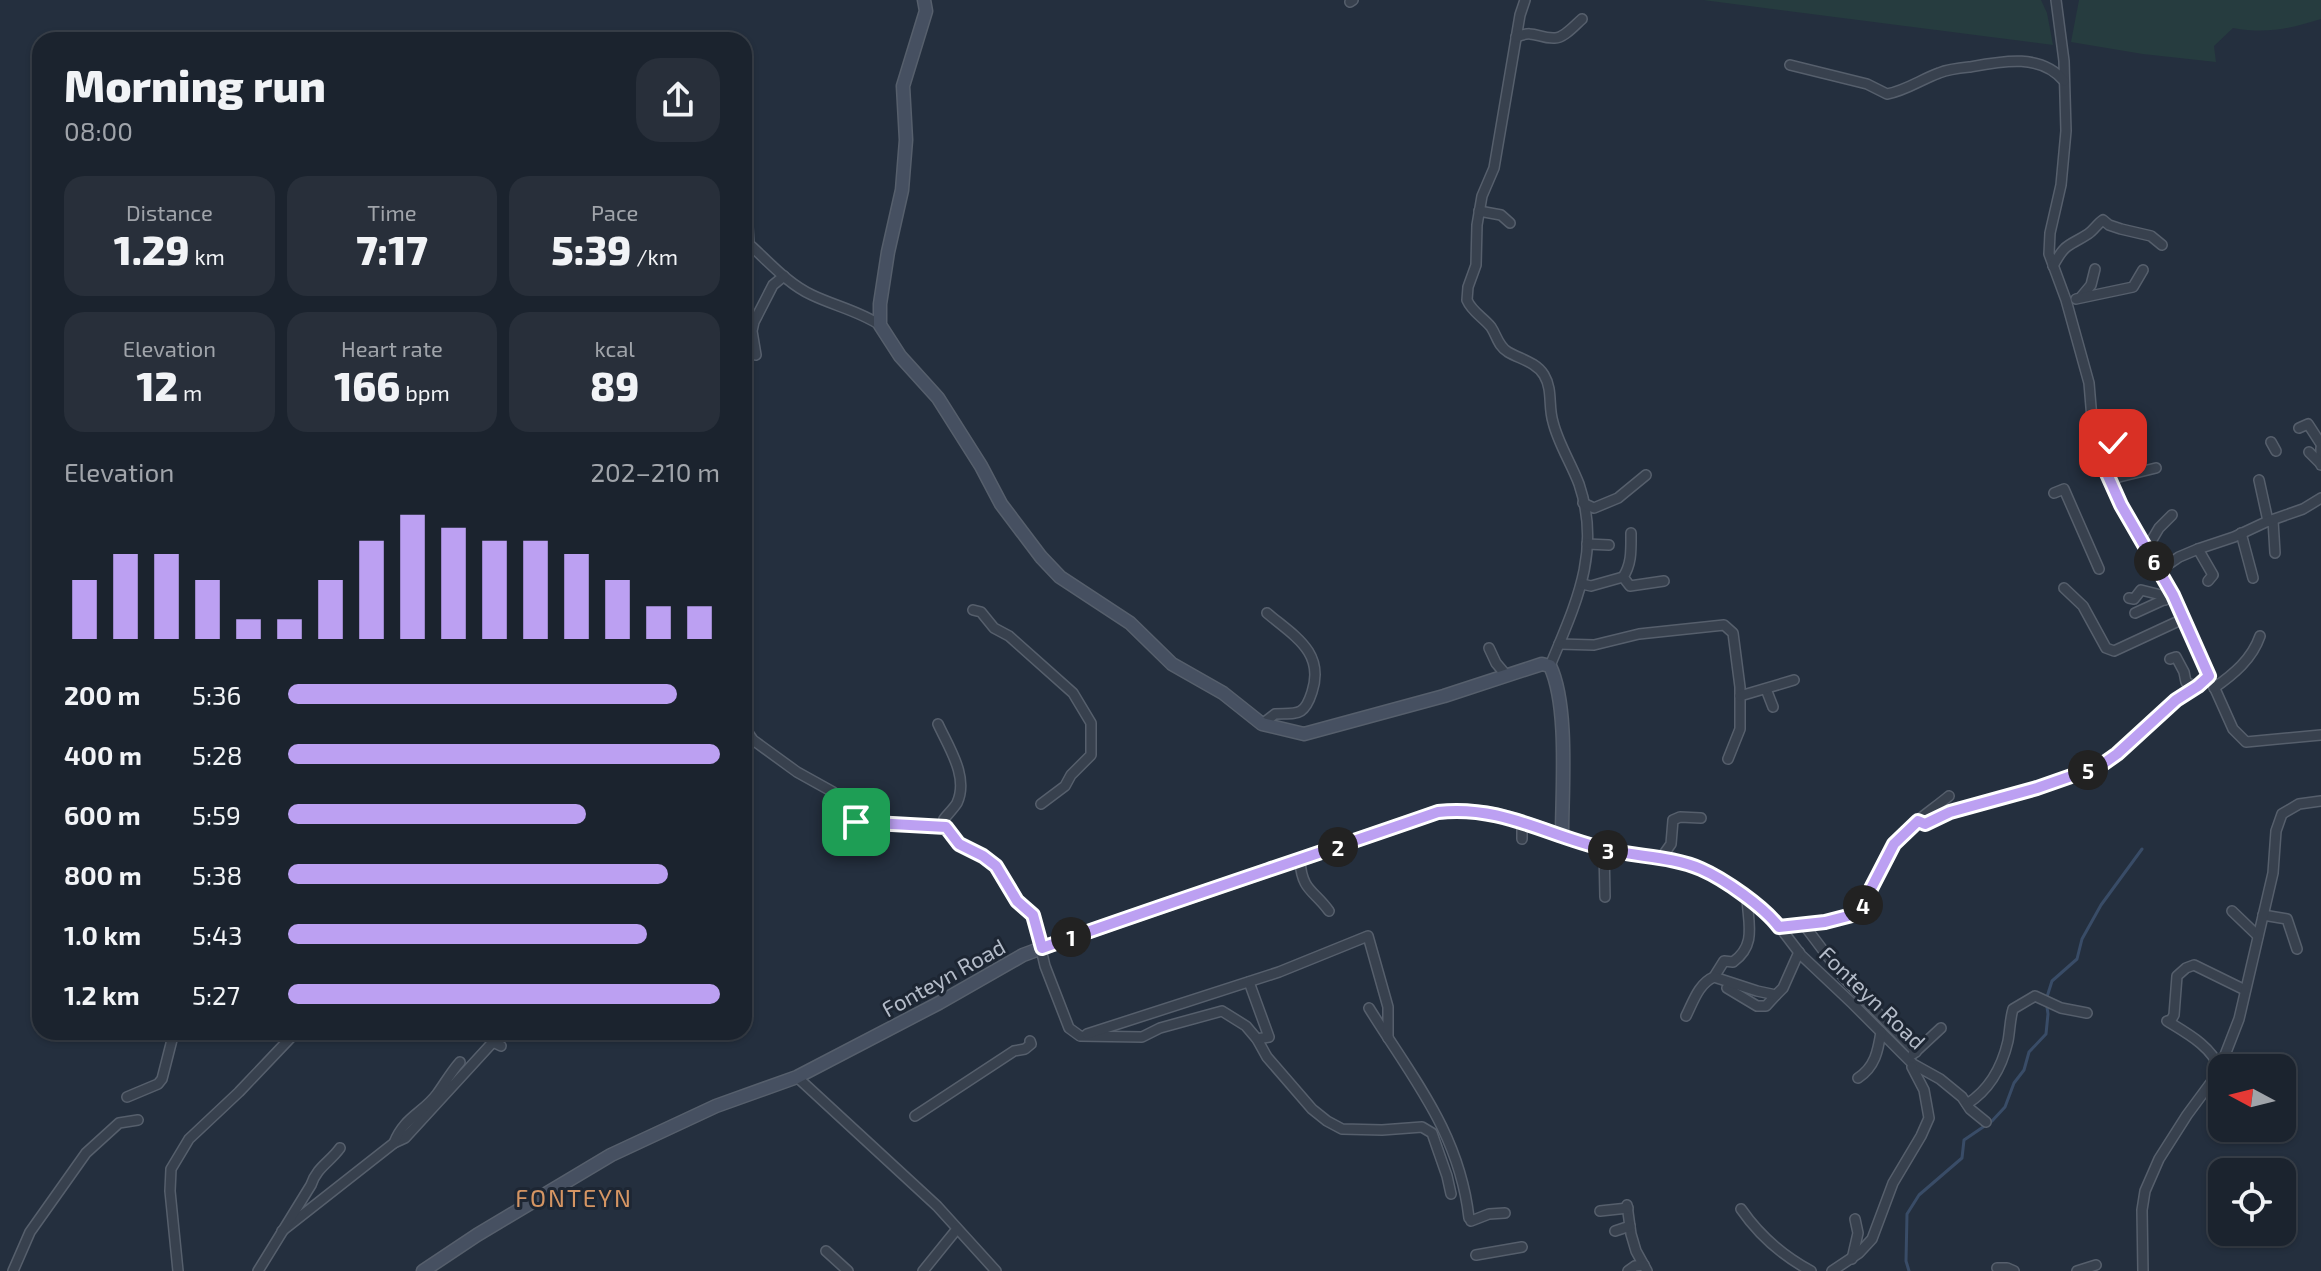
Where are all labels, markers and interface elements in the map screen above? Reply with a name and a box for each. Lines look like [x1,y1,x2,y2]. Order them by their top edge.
text: Morning run [64,58,326,111]
button: share [636,58,720,142]
text: 08:00 [64,115,133,146]
text: Distance [126,199,213,225]
text: Time [367,199,417,225]
text: Pace [591,199,638,225]
text: 1.29 [114,225,190,273]
text: 7:17 [356,225,428,273]
text: 5:39 [551,225,631,273]
text: km [190,243,225,269]
text: /km [631,243,678,269]
text: Elevation [123,335,216,361]
text: Heart rate [341,335,443,361]
text: kcal [595,335,635,361]
text: 12 [136,361,178,409]
text: 166 [334,361,400,409]
text: 89 [590,361,639,409]
text: m [178,379,202,405]
text: bpm [400,379,450,405]
pin [2079,409,2147,477]
icon: check [2091,421,2135,465]
text: Elevation [64,456,174,487]
text: 202–210 m [590,456,720,487]
pin: 6 [2134,541,2174,581]
text: 6 [2148,548,2160,574]
text: 200 m [64,679,140,710]
text: 5:36 [192,679,241,710]
text: 400 m [64,739,142,770]
text: 5:28 [192,739,242,770]
pin: 5 [2068,750,2108,790]
text: 5 [2082,757,2094,783]
pin [822,788,890,856]
text: 600 m [64,799,141,830]
text: 5:59 [192,799,241,830]
icon: arrive [834,800,878,844]
pin: 2 [1318,827,1358,867]
pin: 3 [1588,830,1628,870]
text: 2 [1332,834,1344,860]
text: 3 [1602,837,1614,863]
text: 800 m [64,859,142,890]
text: 5:38 [192,859,242,890]
pin: 4 [1843,885,1883,925]
text: 4 [1856,892,1870,918]
pin: 1 [1051,917,1091,957]
text: 1.0 km [64,919,141,950]
text: 5:43 [192,919,243,950]
text: 1 [1066,924,1076,950]
street label: Fonteyn Road [877,932,1009,1022]
street label: Fonteyn Road [1815,940,1931,1054]
text: 1.2 km [64,979,140,1010]
text: 5:27 [192,979,240,1010]
north arrow [2208,1054,2296,1142]
map controls [2208,1054,2296,1246]
button: locate [2208,1158,2296,1246]
district label: FONTEYN [515,1183,633,1212]

